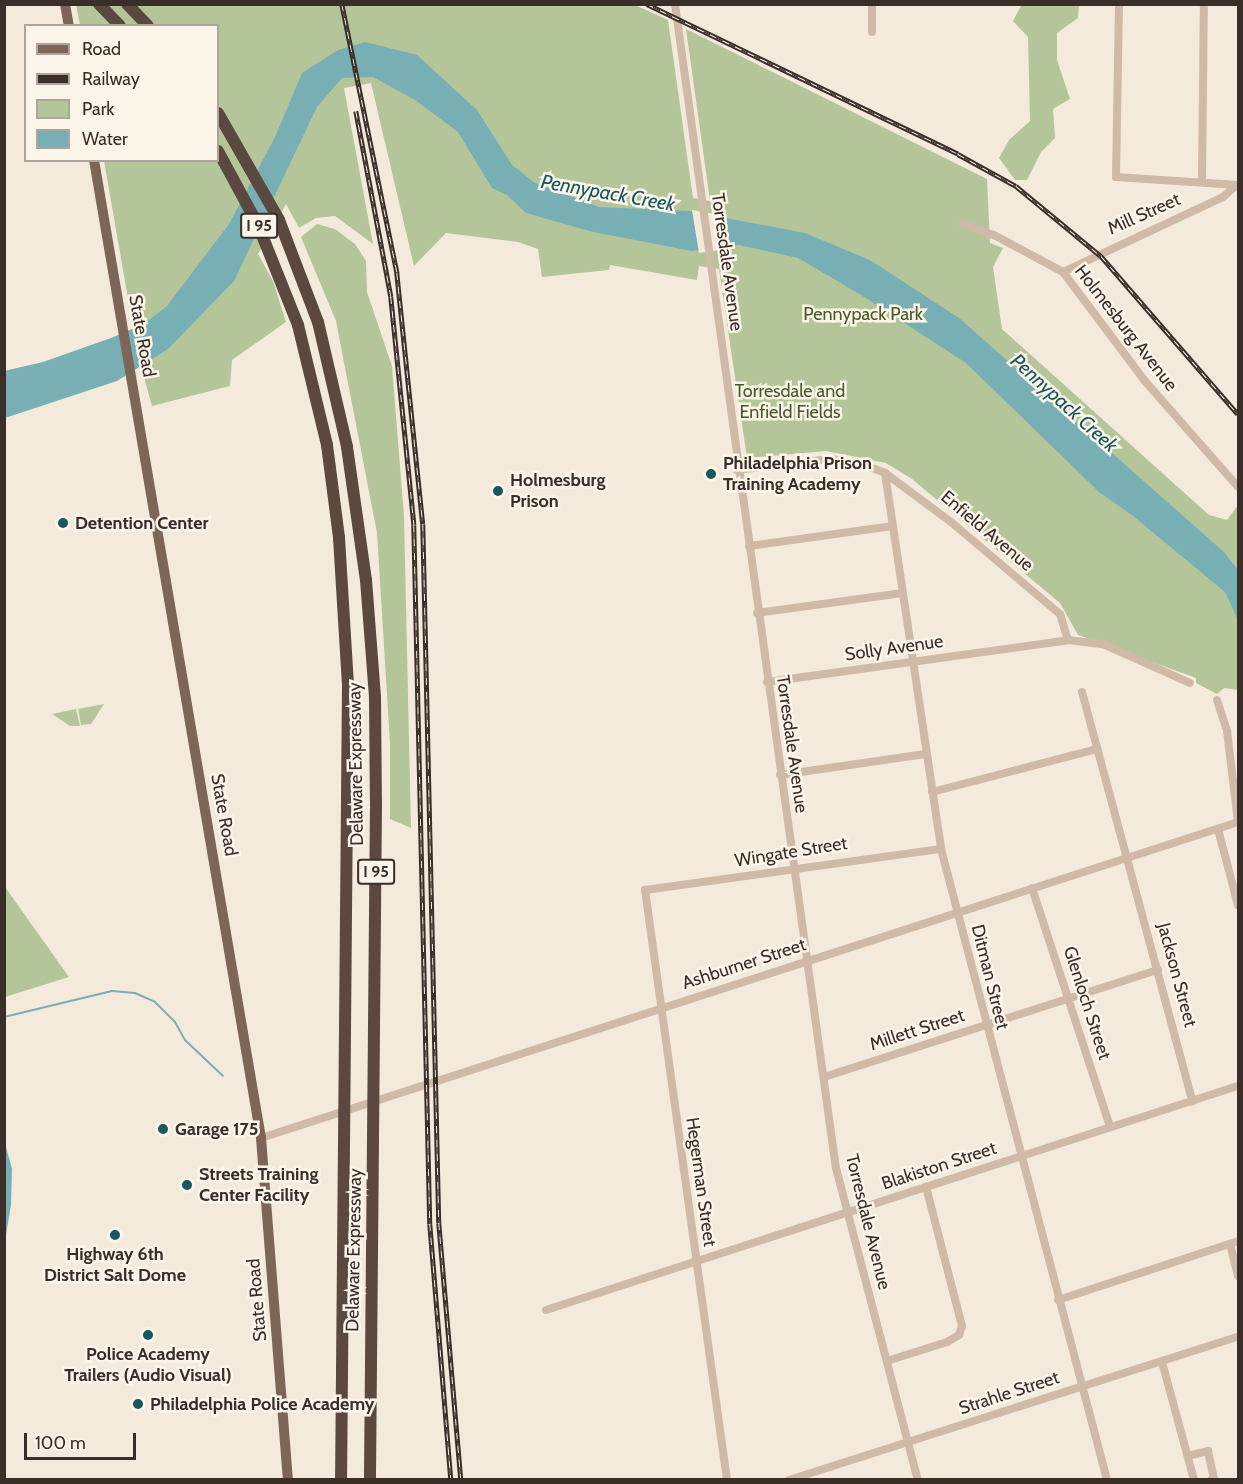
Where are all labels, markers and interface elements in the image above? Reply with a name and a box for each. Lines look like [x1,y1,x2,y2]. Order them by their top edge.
legend [24,24,219,162]
text: Road [82,38,121,60]
text: Railway [82,68,140,90]
text: Park [82,98,114,120]
text: Water [82,128,128,150]
water label: Pennypack Creek [539,169,677,217]
street label: Mill Street [1104,188,1184,240]
street label: Torresdale Avenue [707,192,747,332]
road number: I 95 [240,213,278,239]
street label: Holmesburg Avenue [1070,261,1182,395]
street label: State Road [124,293,160,379]
park label: Pennypack Park [803,303,923,325]
water label: Pennypack Creek [1006,349,1122,457]
park label: Torresdale and Enfield Fields [735,381,845,424]
place label: Philadelphia Prison Training Academy [723,453,872,496]
marker: Philadelphia Prison Training Academy [704,467,718,481]
place label: Holmesburg Prison [510,470,606,512]
marker: Holmesburg Prison [491,484,505,498]
street label: Enfield Avenue [936,486,1038,576]
place label: Detention Center [75,512,208,534]
marker: Detention Center [56,516,70,530]
street label: Solly Avenue [843,630,945,666]
street label: Torresdale Avenue [772,674,812,814]
street label: Delaware Expressway [344,682,368,846]
street label: State Road [206,772,242,858]
street label: Wingate Street [733,832,849,872]
road number: I 95 [356,859,395,885]
street label: Jackson Street [1153,921,1201,1029]
street label: Ditman Street [967,922,1013,1032]
street label: Ashburner Street [679,934,809,994]
street label: Glenloch Street [1059,944,1115,1062]
street label: Millett Street [867,1005,967,1055]
street label: Hegerman Street [681,1116,721,1248]
place label: Garage 175 [175,1118,258,1140]
marker: Garage 175 [156,1122,170,1136]
street label: Blakiston Street [879,1137,999,1195]
street label: Torresdale Avenue [841,1152,895,1292]
place label: Streets Training Center Facility [199,1164,318,1206]
street label: Delaware Expressway [342,1168,366,1332]
marker: Streets Training Center Facility [180,1178,194,1192]
marker: Highway 6th District Salt Dome [108,1228,122,1242]
place label: Highway 6th District Salt Dome [44,1244,186,1286]
street label: State Road [243,1258,271,1342]
marker: Police Academy Trailers (Audio Visual) [141,1328,155,1342]
place label: Police Academy Trailers (Audio Visual) [64,1344,232,1386]
street label: Strahle Street [956,1367,1062,1419]
place label: Philadelphia Police Academy [150,1393,374,1415]
marker: Philadelphia Police Academy [131,1397,145,1411]
scale bar [27,1421,140,1459]
text: 100 m [35,1432,86,1454]

